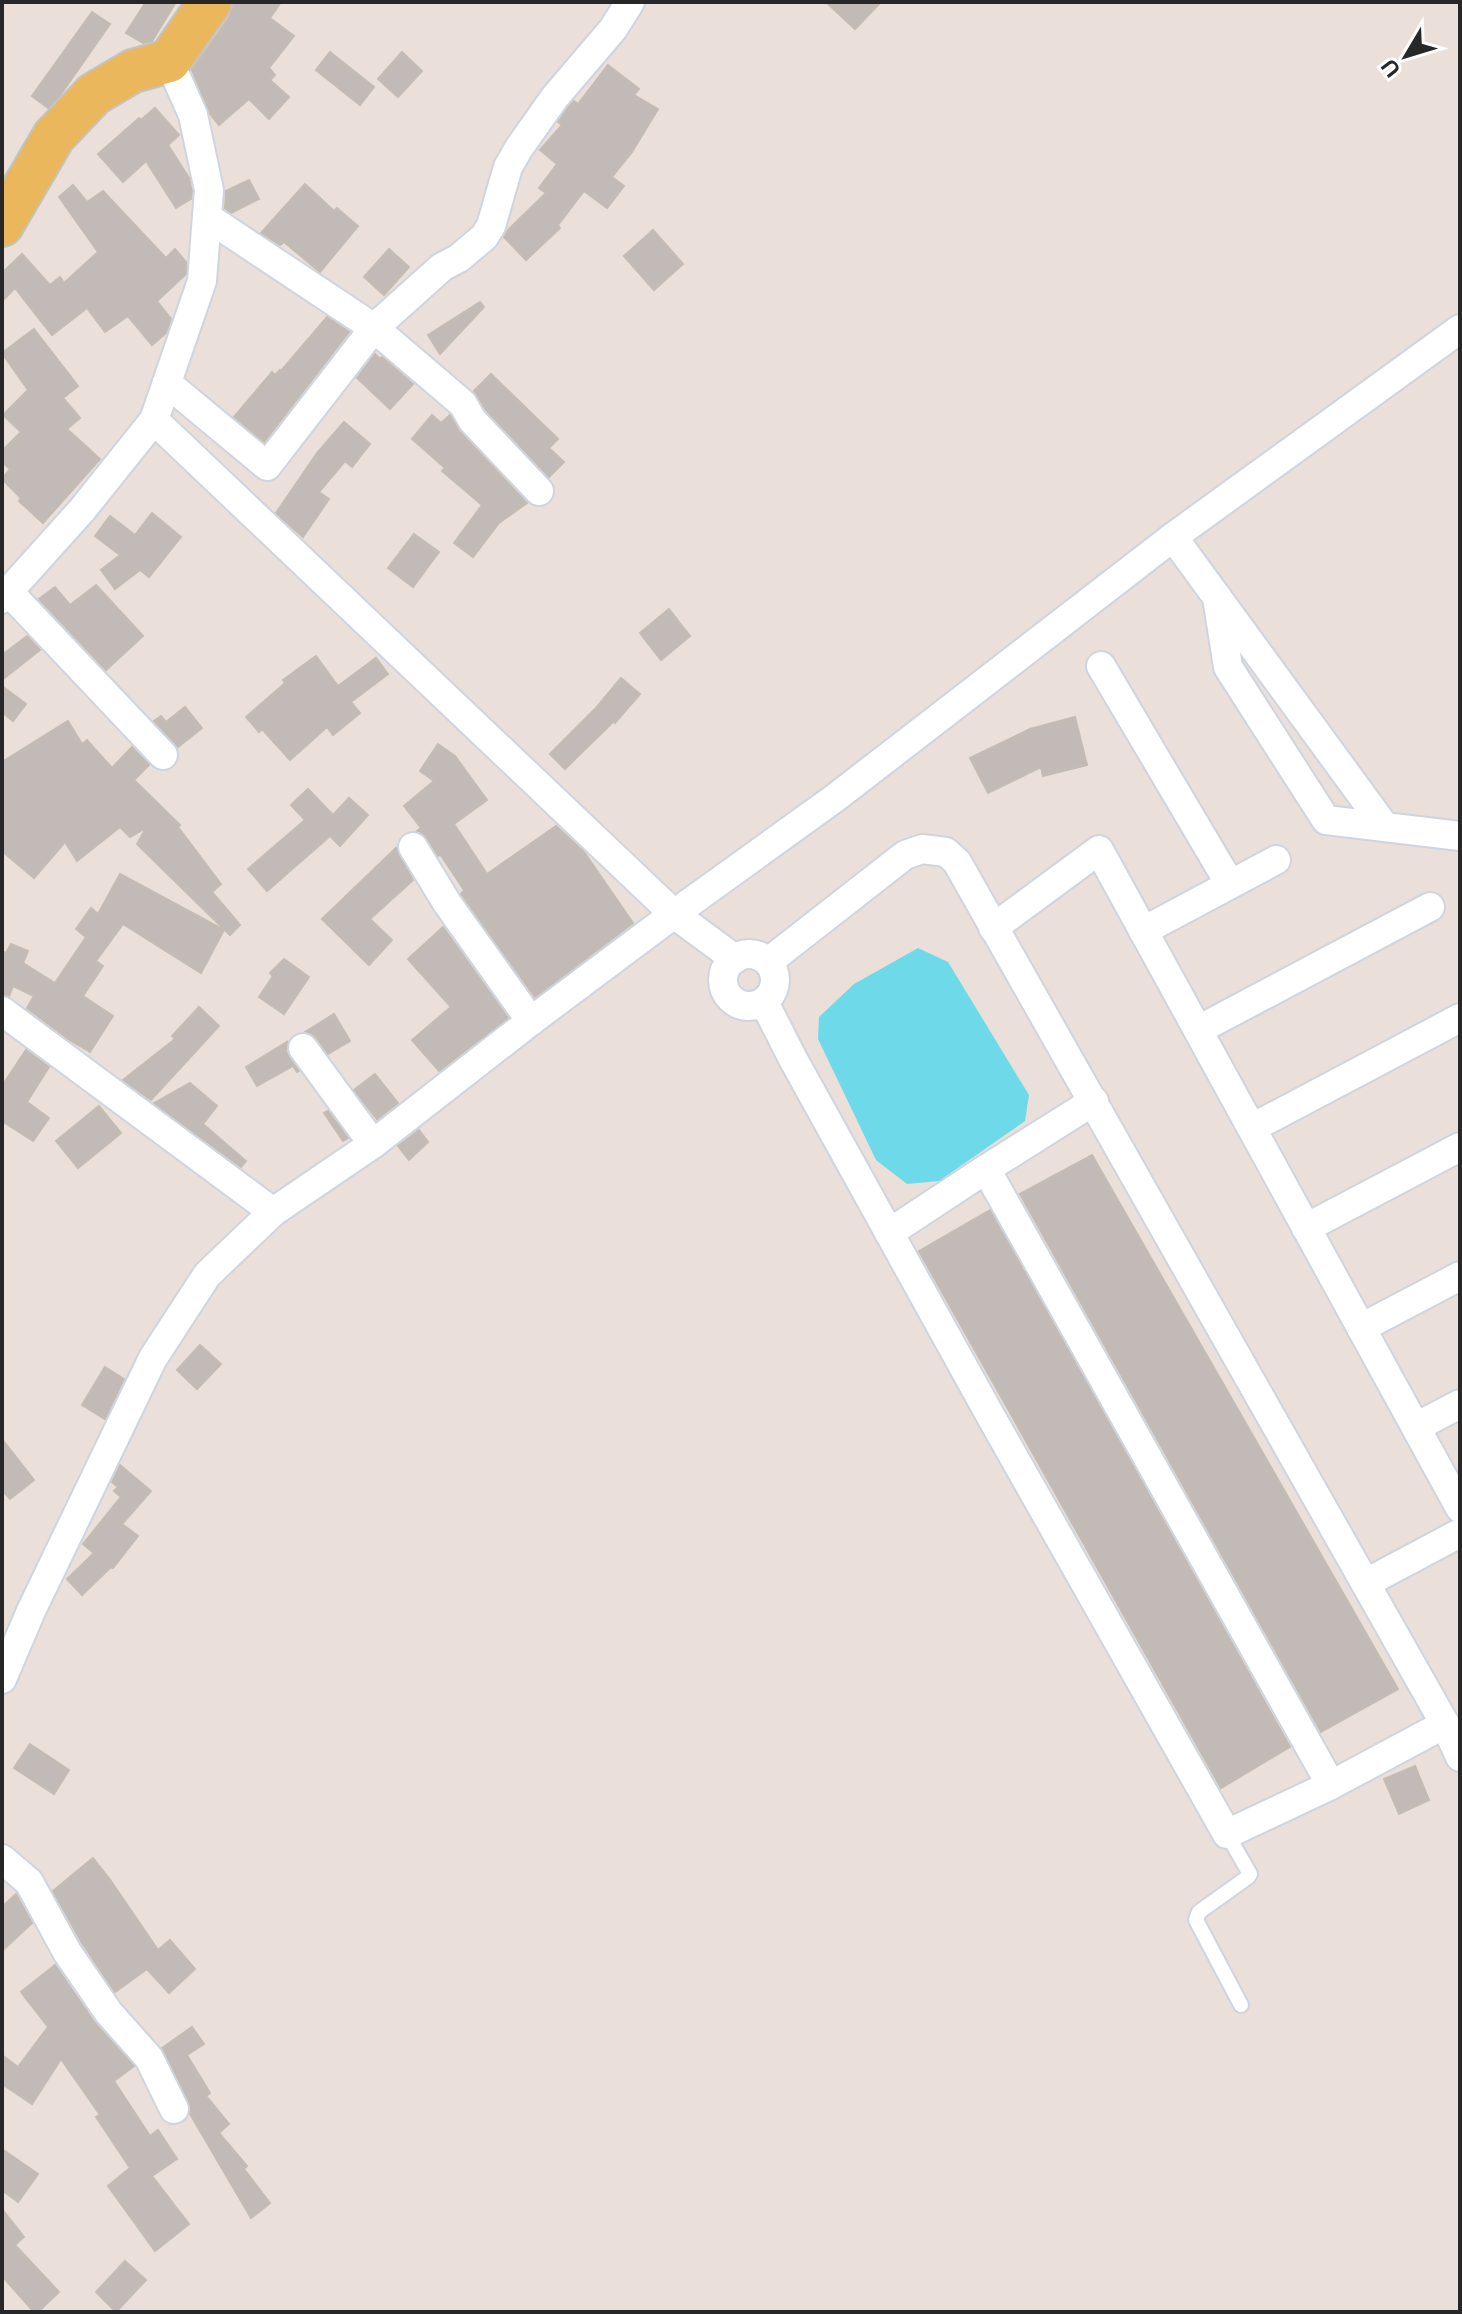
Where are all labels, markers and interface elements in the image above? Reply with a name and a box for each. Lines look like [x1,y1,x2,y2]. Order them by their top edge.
north arrow [1366,16,1446,96]
text: U [1376,54,1405,82]

